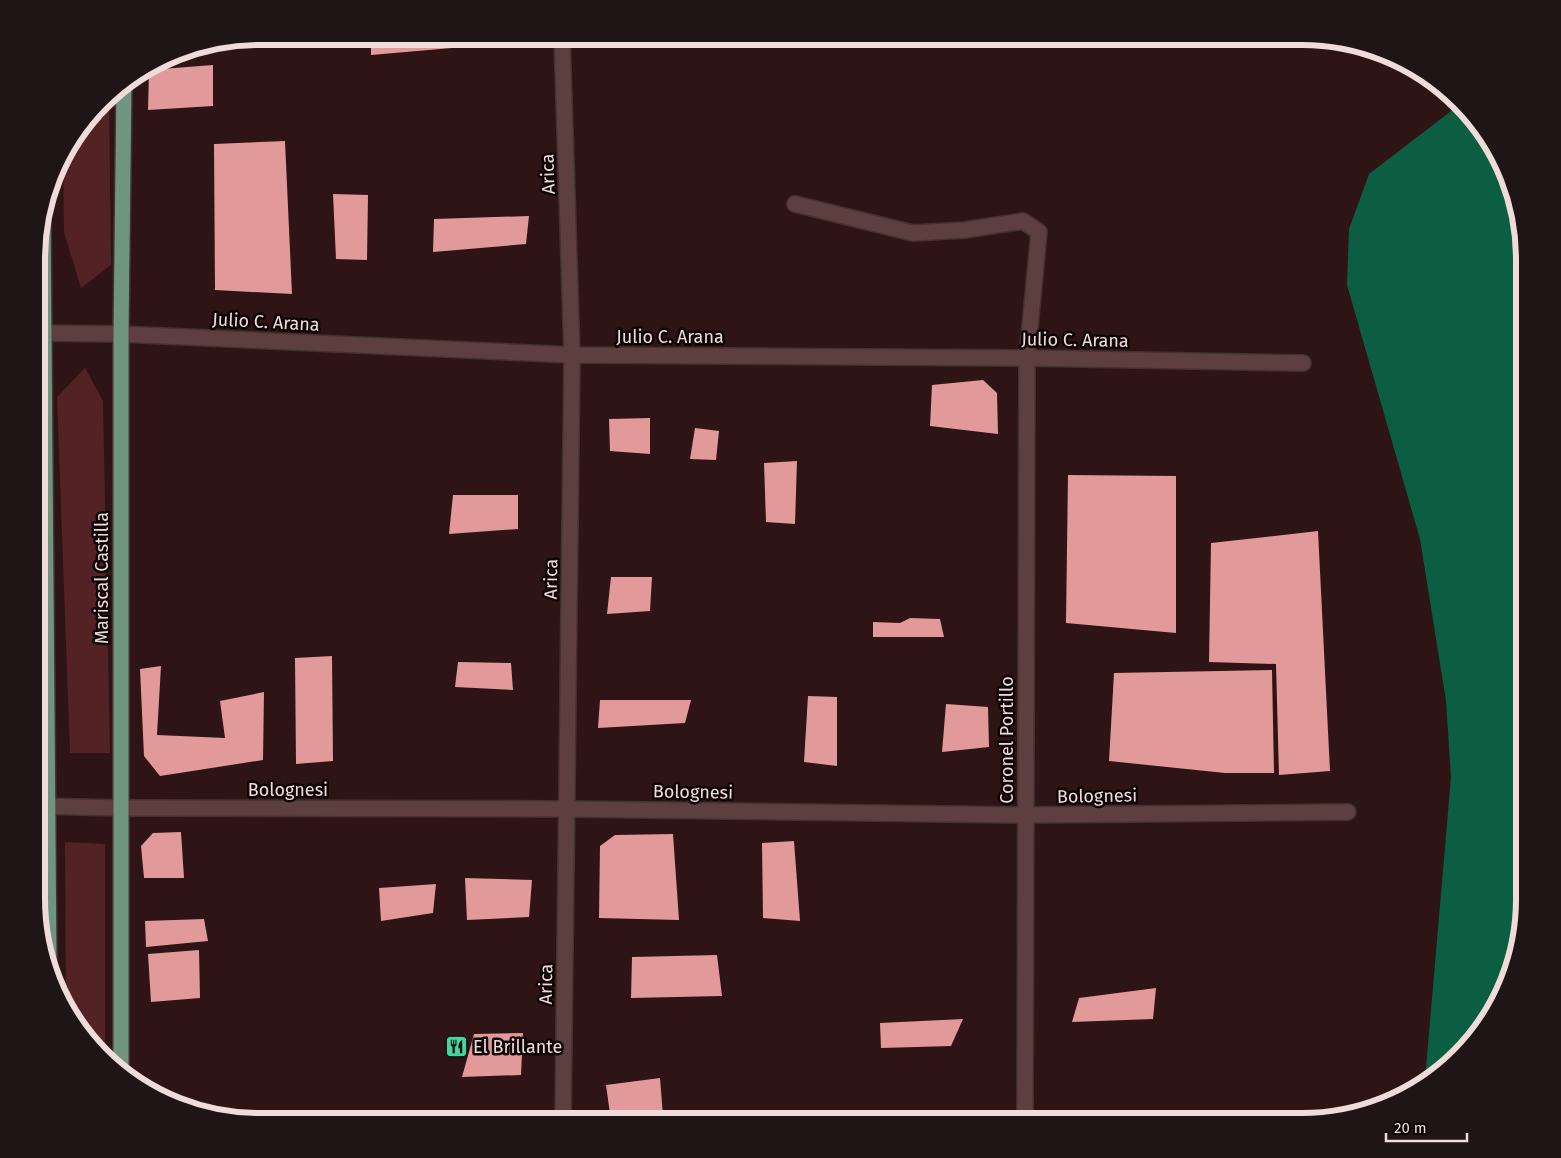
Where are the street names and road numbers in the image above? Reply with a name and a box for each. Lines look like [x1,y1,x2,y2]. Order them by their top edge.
street label: Arica [536,153,560,195]
street label: Julio C. Arana [212,308,320,336]
street label: Julio C. Arana [616,326,724,348]
street label: Julio C. Arana [1021,328,1129,352]
street label: Mariscal Castilla [91,512,113,644]
street label: Arica [540,559,562,599]
street label: Coronel Portillo [996,676,1018,804]
street label: Bolognesi [248,779,328,801]
street label: Bolognesi [653,780,733,804]
street label: Bolognesi [1057,784,1137,808]
street label: Arica [535,964,557,1004]

